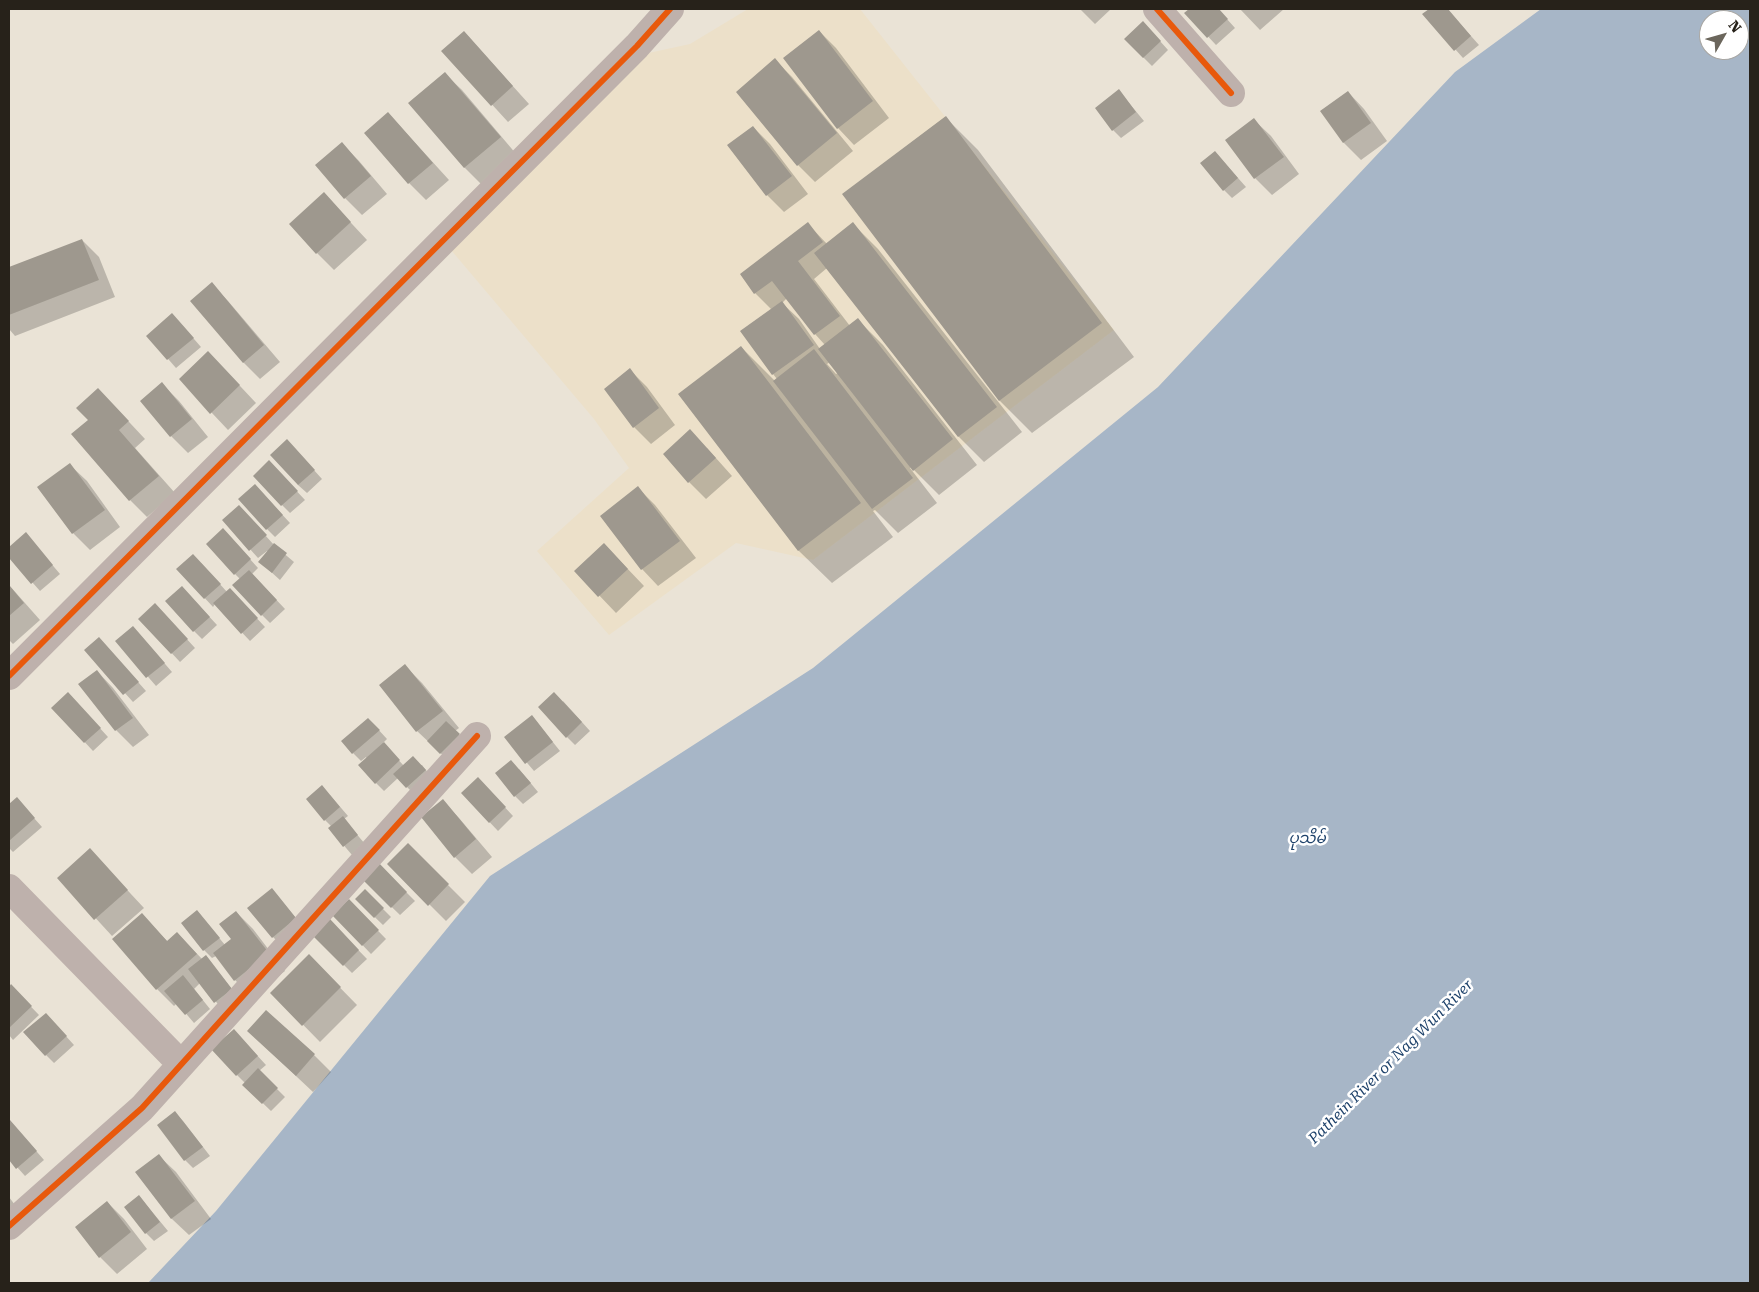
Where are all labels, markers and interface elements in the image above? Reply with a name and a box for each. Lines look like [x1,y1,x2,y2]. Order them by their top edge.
north arrow [1699,10,1749,60]
text: N [1725,17,1745,36]
water label: ပုသိမ် [1288,830,1326,848]
water label: Pathein River or Nag Wun River [1305,976,1477,1148]

